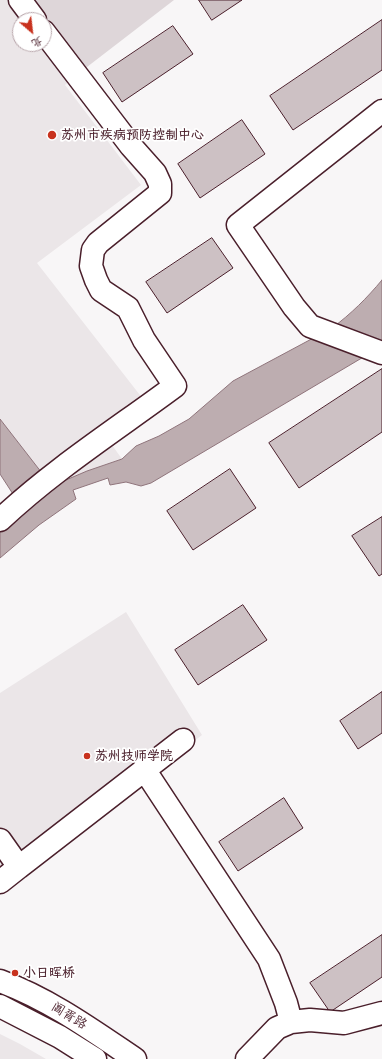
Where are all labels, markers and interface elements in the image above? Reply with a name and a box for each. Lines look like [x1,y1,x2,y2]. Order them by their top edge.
north arrow [12,12,52,52]
text: 北 [29,34,45,50]
place label: 苏州市疾病预防控制中心 [61,127,204,143]
marker: 苏州市疾病预防控制中心 [46,129,58,141]
place label: 苏州技师学院 [95,748,173,764]
marker: 苏州技师学院 [82,751,92,761]
place label: 小日晖桥 [23,965,75,981]
marker: 小日晖桥 [10,968,20,978]
street label: 阊胥路 [48,999,90,1033]

